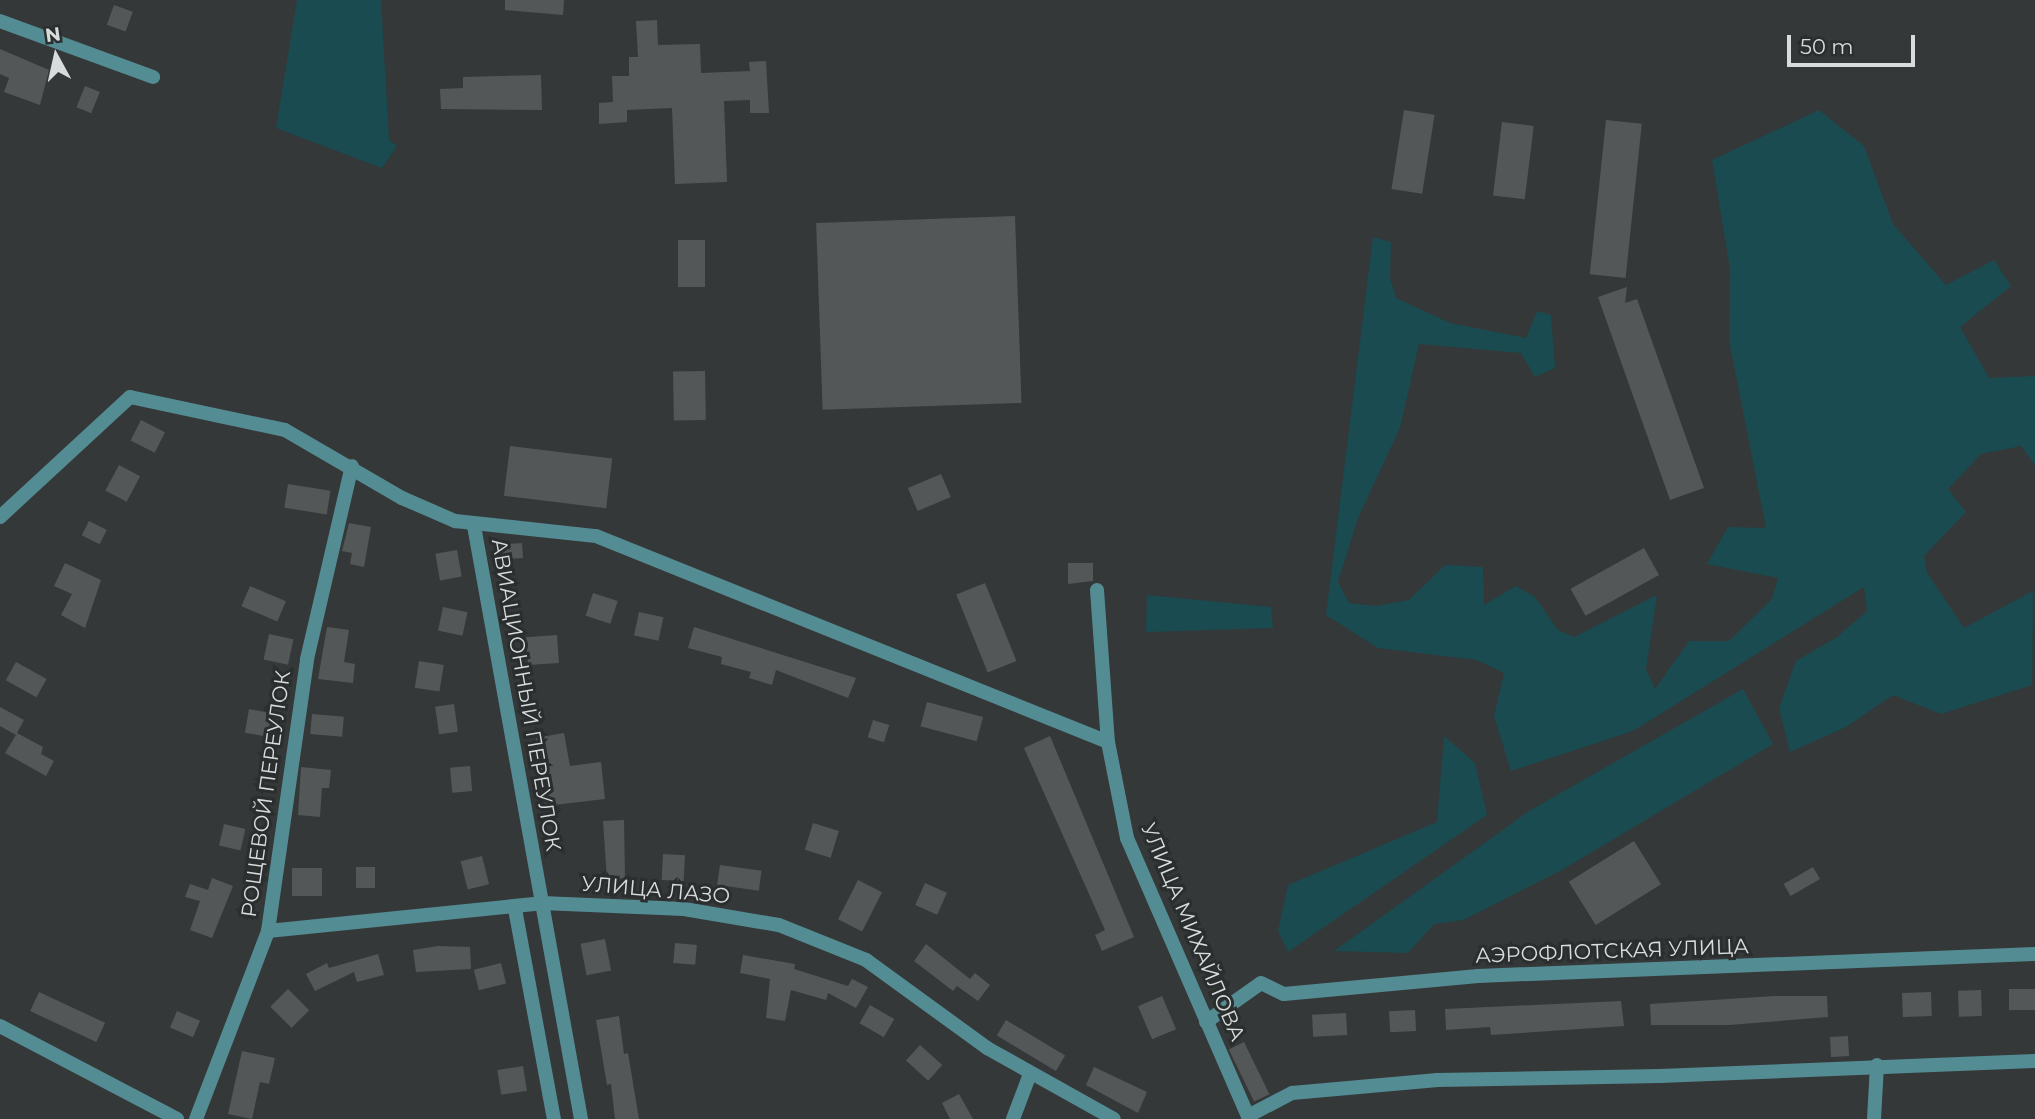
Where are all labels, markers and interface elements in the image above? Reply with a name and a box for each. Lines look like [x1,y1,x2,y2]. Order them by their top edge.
north arrow [21,21,91,91]
scale bar [1790,21,1918,65]
text: N [44,22,62,47]
text: 50 m [1800,34,1854,59]
street label: АВИАЦИОННЫЙ ПЕРЕУЛОК [486,537,566,853]
street label: РОЩЕВОЙ ПЕРЕУЛОК [236,669,296,919]
street label: УЛИЦА МИХАЙЛОВА [1136,819,1250,1045]
street label: УЛИЦА ЛАЗО [581,871,731,909]
street label: АЭРОФЛОТСКАЯ УЛИЦА [1475,934,1749,968]

